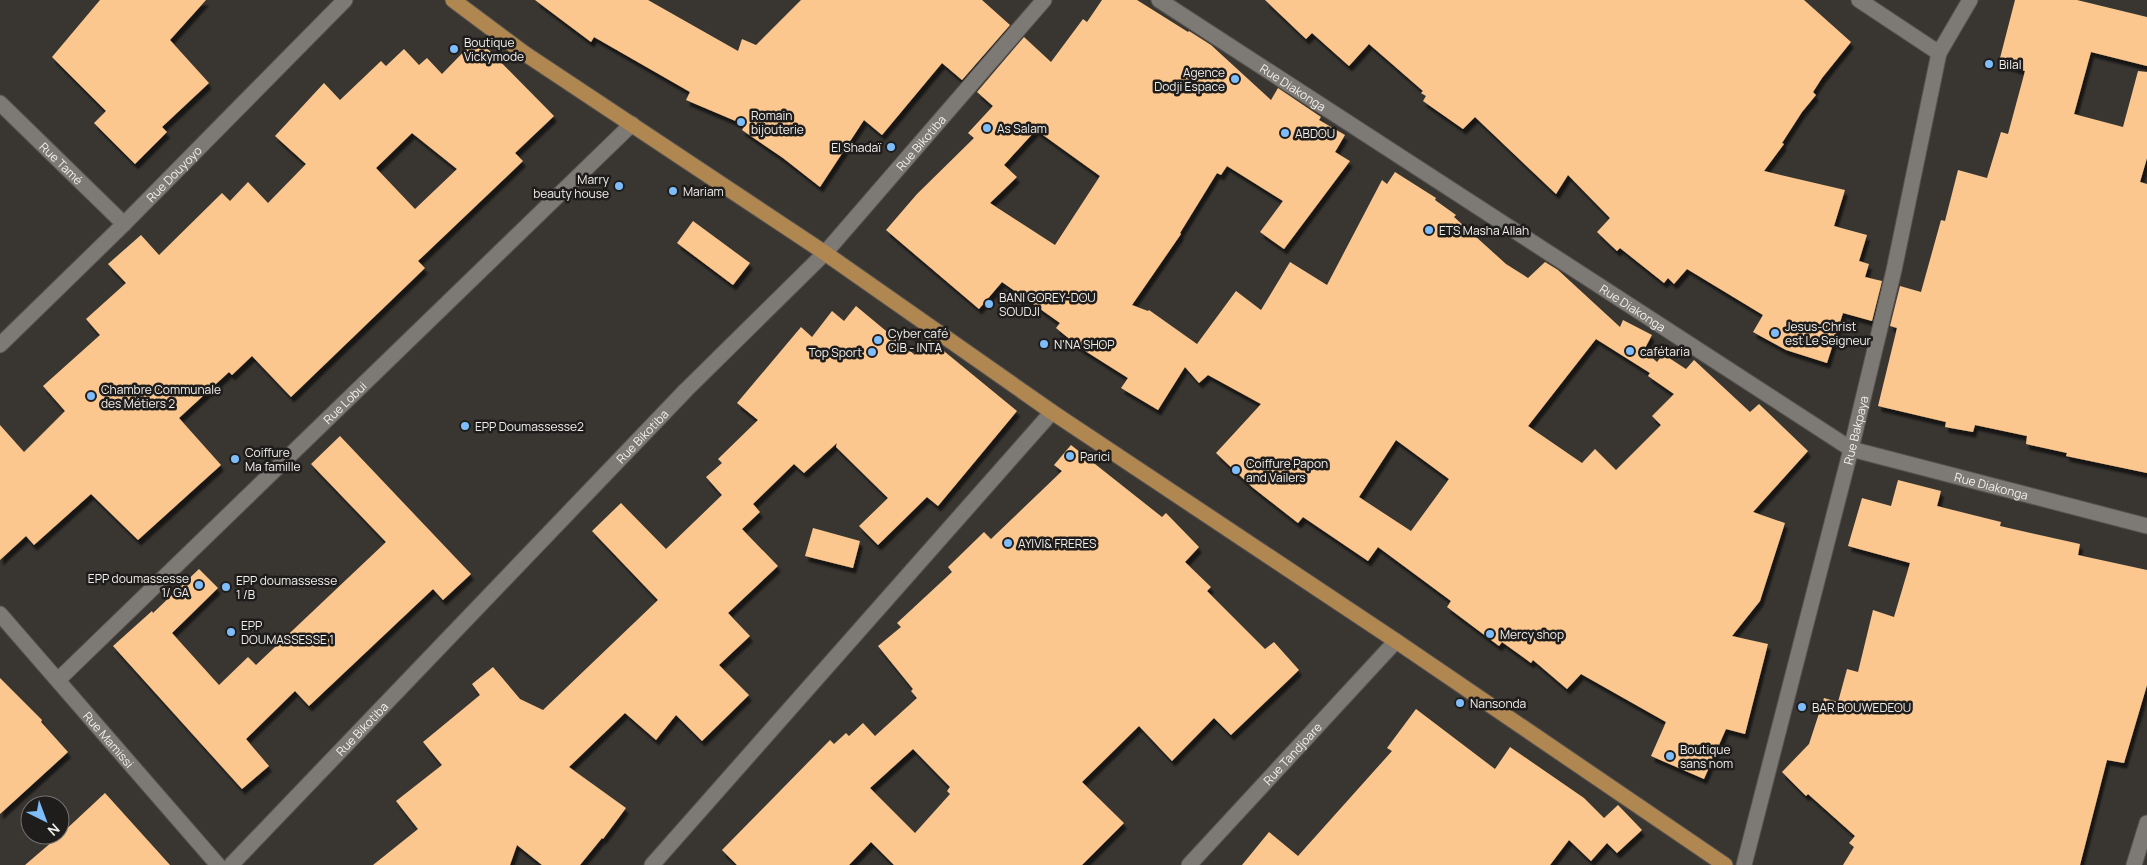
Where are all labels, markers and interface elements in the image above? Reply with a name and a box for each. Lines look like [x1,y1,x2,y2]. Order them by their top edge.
place label: Boutique Vickymode [464,34,524,65]
marker: Boutique Vickymode [448,43,460,55]
place label: Bilal [1999,56,2021,73]
marker: Bilal [1983,58,1995,70]
street label: Rue Diakonga [1257,59,1330,115]
place label: Agence Dodji Espace [1154,64,1225,95]
marker: Agence Dodji Espace [1229,73,1241,85]
place label: Romain bijouterie [751,107,804,138]
street label: Rue Bikotiba [892,111,949,174]
marker: Romain bijouterie [735,116,747,128]
place label: As Salam [997,120,1047,137]
marker: As Salam [981,122,993,134]
place label: ABDOU [1295,125,1335,142]
marker: ABDOU [1279,127,1291,139]
street label: Rue Tamé [36,138,87,188]
place label: El Shadaï [831,139,882,156]
marker: El Shadaï [885,141,897,153]
street label: Rue Douyoyo [142,142,205,205]
place label: Marry beauty house [533,171,610,202]
marker: Marry beauty house [613,180,625,192]
place label: Mariam [683,183,724,200]
marker: Mariam [667,185,679,197]
place label: ETS Masha Allah [1439,222,1529,239]
marker: ETS Masha Allah [1423,224,1435,236]
street label: Rue Diakonga [1597,280,1669,335]
place label: BANI GOREY-DOU SOUDJI [999,289,1096,320]
marker: BANI GOREY-DOU SOUDJI [983,298,995,310]
place label: Jesus-Christ est Le Seigneur [1785,318,1872,349]
place label: Cyber café CIB - INTA [888,325,948,356]
marker: Jesus-Christ est Le Seigneur [1769,327,1781,339]
marker: Cyber café CIB - INTA [872,334,884,346]
place label: N'NA SHOP [1054,336,1115,353]
marker: N'NA SHOP [1038,338,1050,350]
place label: cafétaria [1640,343,1690,360]
place label: Top Sport [808,344,862,361]
marker: cafétaria [1624,345,1636,357]
marker: Top Sport [866,346,878,358]
street label: Rue Lobui [319,377,370,427]
place label: Chambre Communale des Métiers 2 [101,381,221,412]
marker: Chambre Communale des Métiers 2 [85,390,97,402]
street label: Rue Bakpaya [1839,394,1872,466]
street label: Rue Bikotiba [612,405,672,467]
place label: EPP Doumassesse2 [475,418,584,435]
marker: EPP Doumassesse2 [459,420,471,432]
place label: Coiffure Ma famille [245,444,301,475]
place label: Parici [1080,448,1110,465]
marker: Parici [1064,450,1076,462]
marker: Coiffure Ma famille [229,453,241,465]
place label: Coiffure Papon and Vailers [1246,455,1328,486]
marker: Coiffure Papon and Vailers [1230,464,1242,476]
street label: Rue Diakonga [1953,468,2030,503]
place label: AYIVI& FRERES [1018,535,1096,552]
marker: AYIVI& FRERES [1002,537,1014,549]
place label: EPP doumassesse 1/ GA [88,570,189,601]
place label: EPP doumassesse 1 /B [236,572,337,603]
marker: EPP doumassesse 1/ GA [193,579,205,591]
marker: EPP doumassesse 1 /B [220,581,232,593]
place label: EPP DOUMASSESSE 1 [241,617,334,648]
marker: EPP DOUMASSESSE 1 [225,626,237,638]
place label: Mercy shop [1500,626,1564,643]
marker: Mercy shop [1484,628,1496,640]
place label: Nansonda [1470,695,1526,712]
marker: Nansonda [1454,697,1466,709]
street label: Rue Bikotiba [332,698,392,759]
place label: BAR BOUWEDEOU [1812,699,1911,716]
marker: BAR BOUWEDEOU [1796,701,1808,713]
street label: Rue Mamissi [80,708,138,771]
street label: Rue Tandjoare [1259,718,1325,788]
place label: Boutique sans nom [1680,741,1733,772]
marker: Boutique sans nom [1664,750,1676,762]
north arrow [20,795,70,845]
text: N [44,820,64,840]

